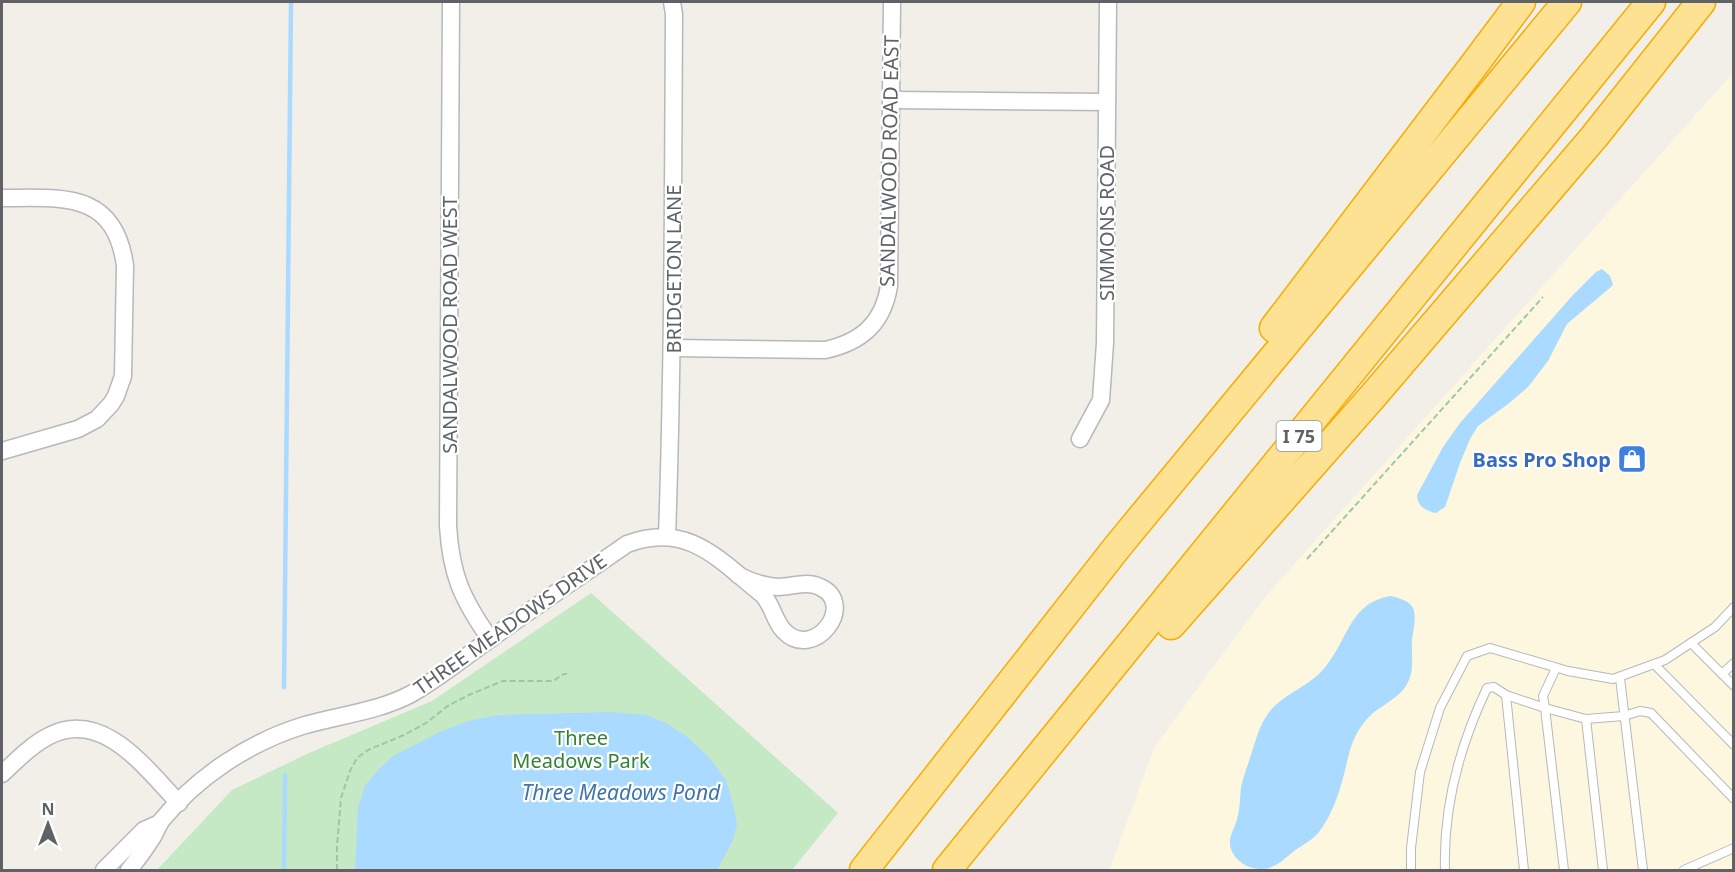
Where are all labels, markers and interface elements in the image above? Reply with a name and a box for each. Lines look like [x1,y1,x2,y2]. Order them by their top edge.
street label: SANDALWOOD ROAD EAST [873,35,905,287]
street label: SIMMONS ROAD [1093,145,1120,301]
street label: BRIDGETON LANE [660,185,687,353]
street label: SANDALWOOD ROAD WEST [436,196,463,454]
road number: I 75 [1276,421,1322,451]
shop icon: Bass Pro Shop [1616,443,1648,475]
place label: Bass Pro Shop [1473,446,1611,473]
street label: THREE MEADOWS DRIVE [408,547,612,701]
park label: Three Meadows Park [512,724,650,774]
water label: Three Meadows Pond [522,778,721,806]
north arrow [18,794,78,854]
text: N [41,798,55,820]

